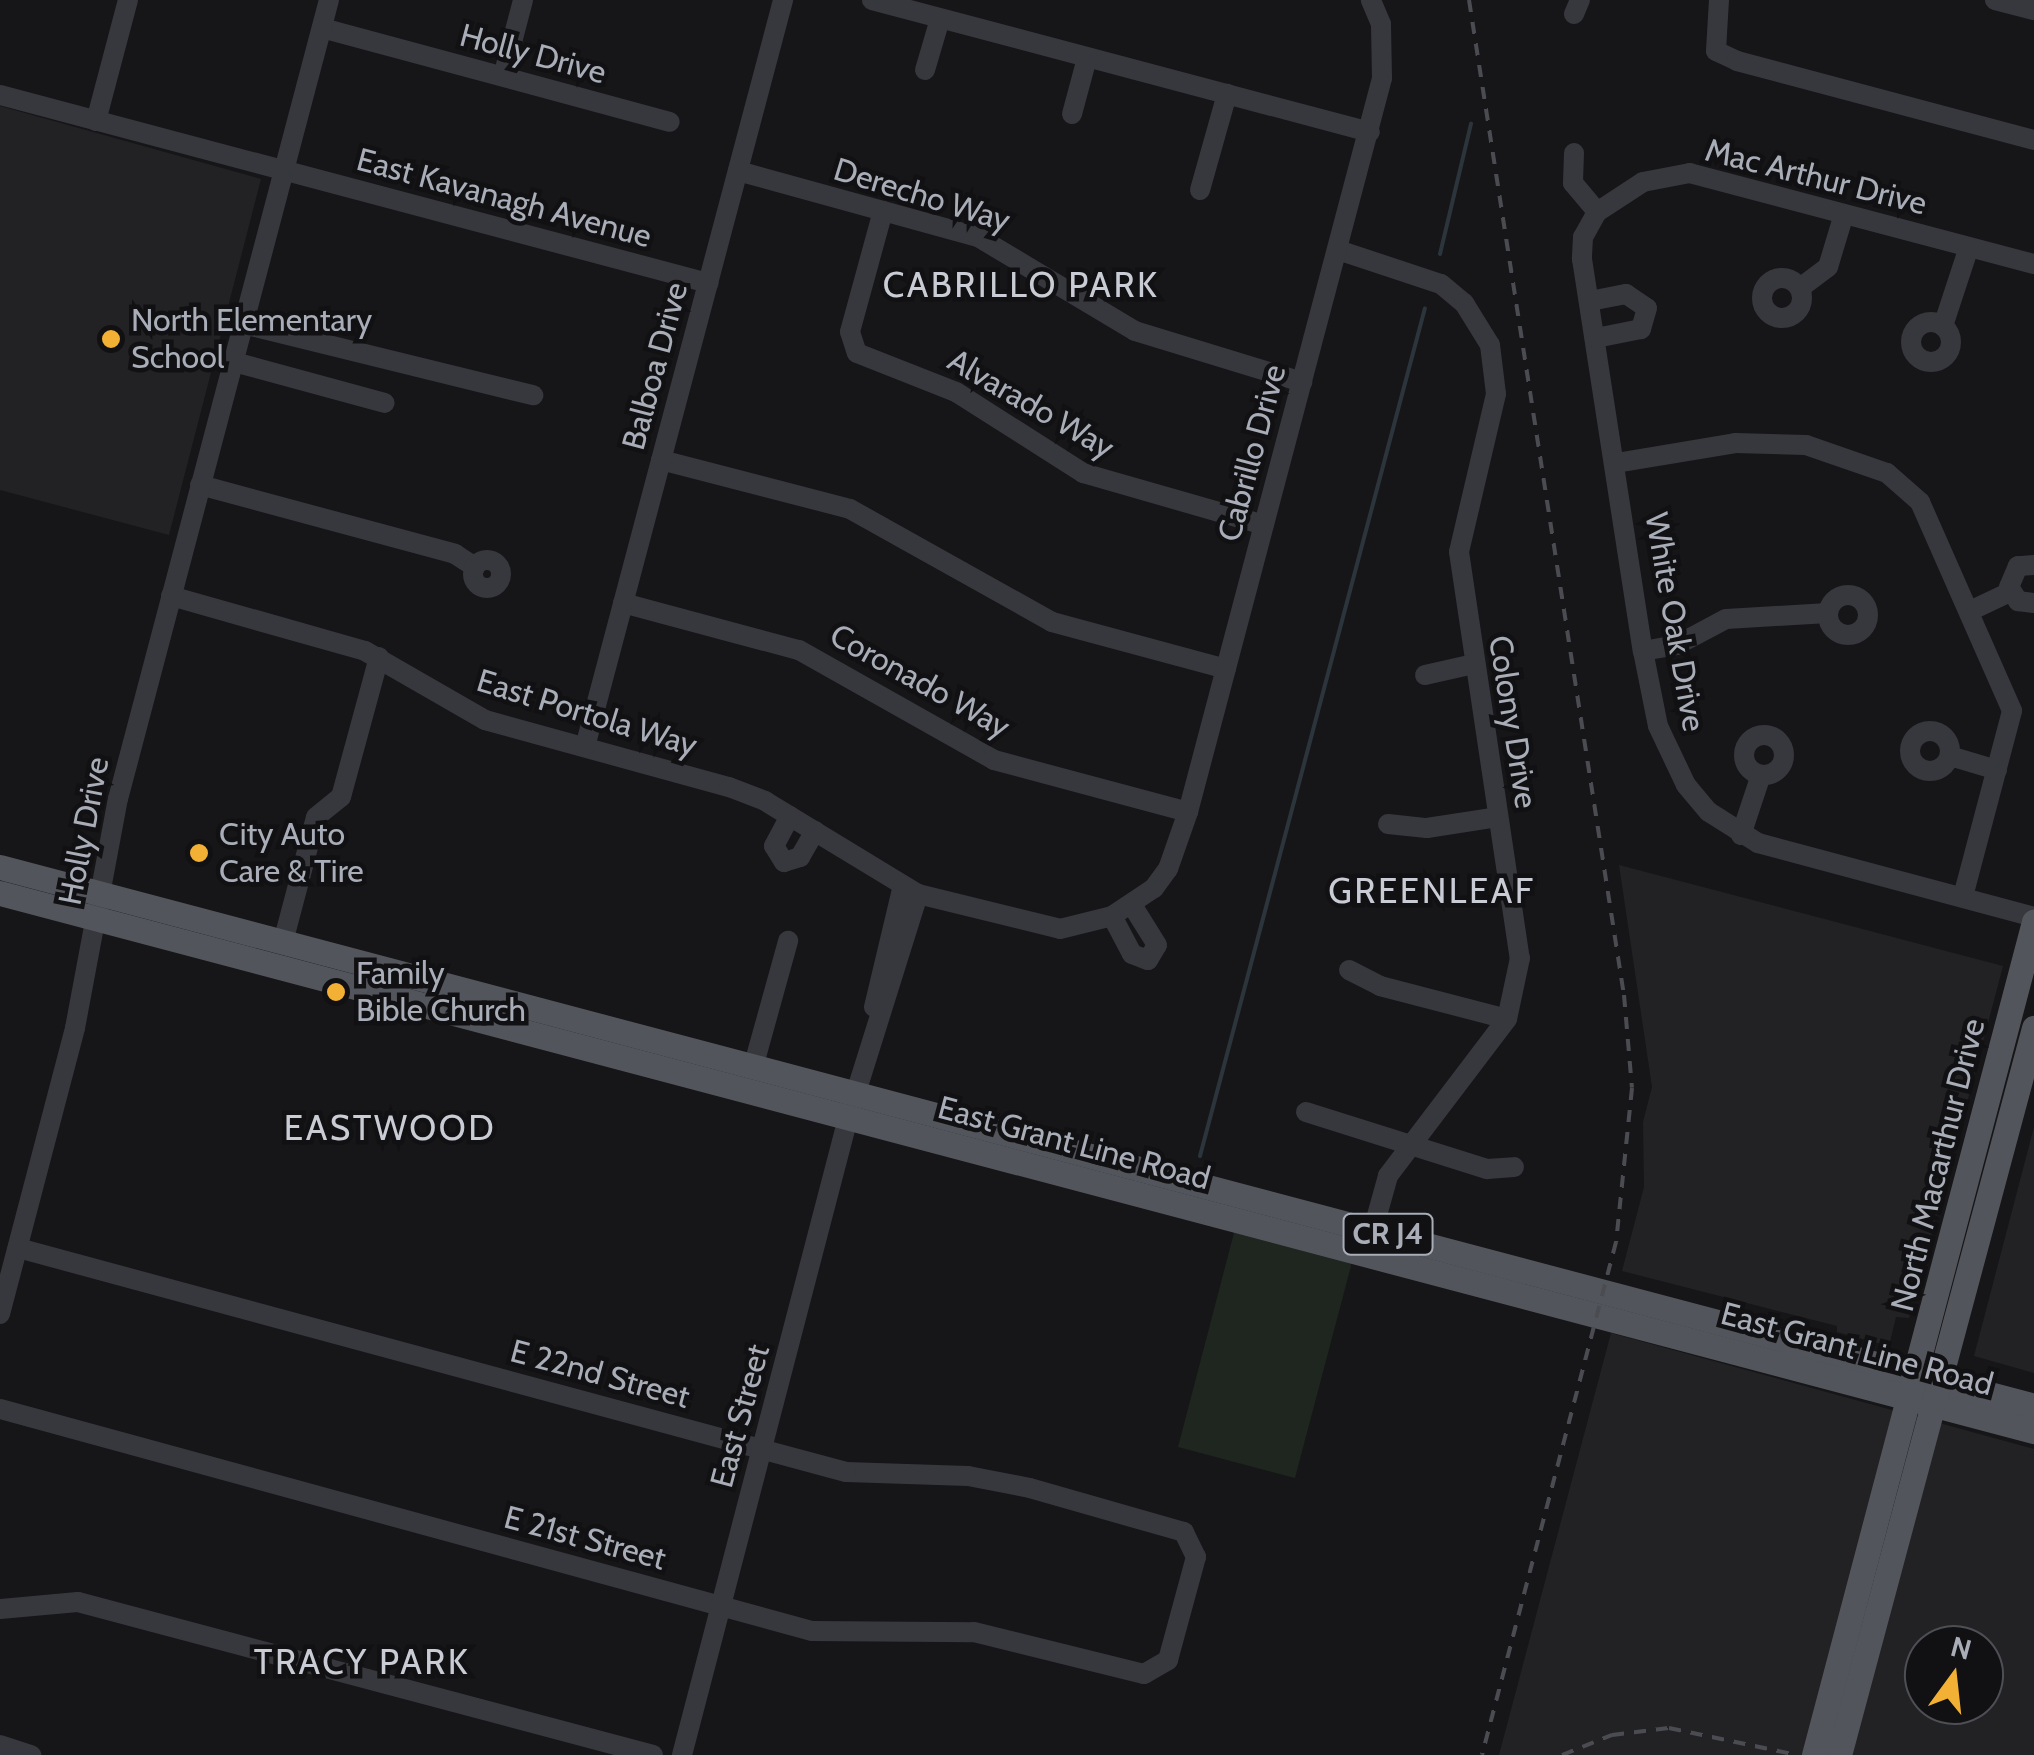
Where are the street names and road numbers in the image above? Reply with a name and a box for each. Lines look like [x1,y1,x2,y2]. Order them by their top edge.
street label: Holly Drive [456,16,610,92]
street label: Mac Arthur Drive [1701,131,1931,223]
street label: East Kavanagh Avenue [353,140,655,256]
street label: Derecho Way [829,150,1015,240]
street label: Balboa Drive [614,278,696,454]
street label: Alvarado Way [941,341,1121,467]
street label: Cabrillo Drive [1210,360,1294,546]
street label: White Oak Drive [1637,510,1713,734]
street label: Coronado Way [823,616,1017,746]
street label: Colony Drive [1480,633,1546,811]
street label: East Portola Way [472,661,702,765]
street label: Holly Drive [51,754,117,908]
street label: North Macarthur Drive [1883,1015,1993,1315]
street label: East Grant Line Road [934,1088,1214,1198]
road number: CR J4 [1340,1209,1436,1259]
street label: East Grant Line Road [1717,1294,1997,1404]
street label: E 22nd Street [506,1332,694,1416]
street label: East Street [702,1340,778,1492]
street label: E 21st Street [500,1498,670,1578]

